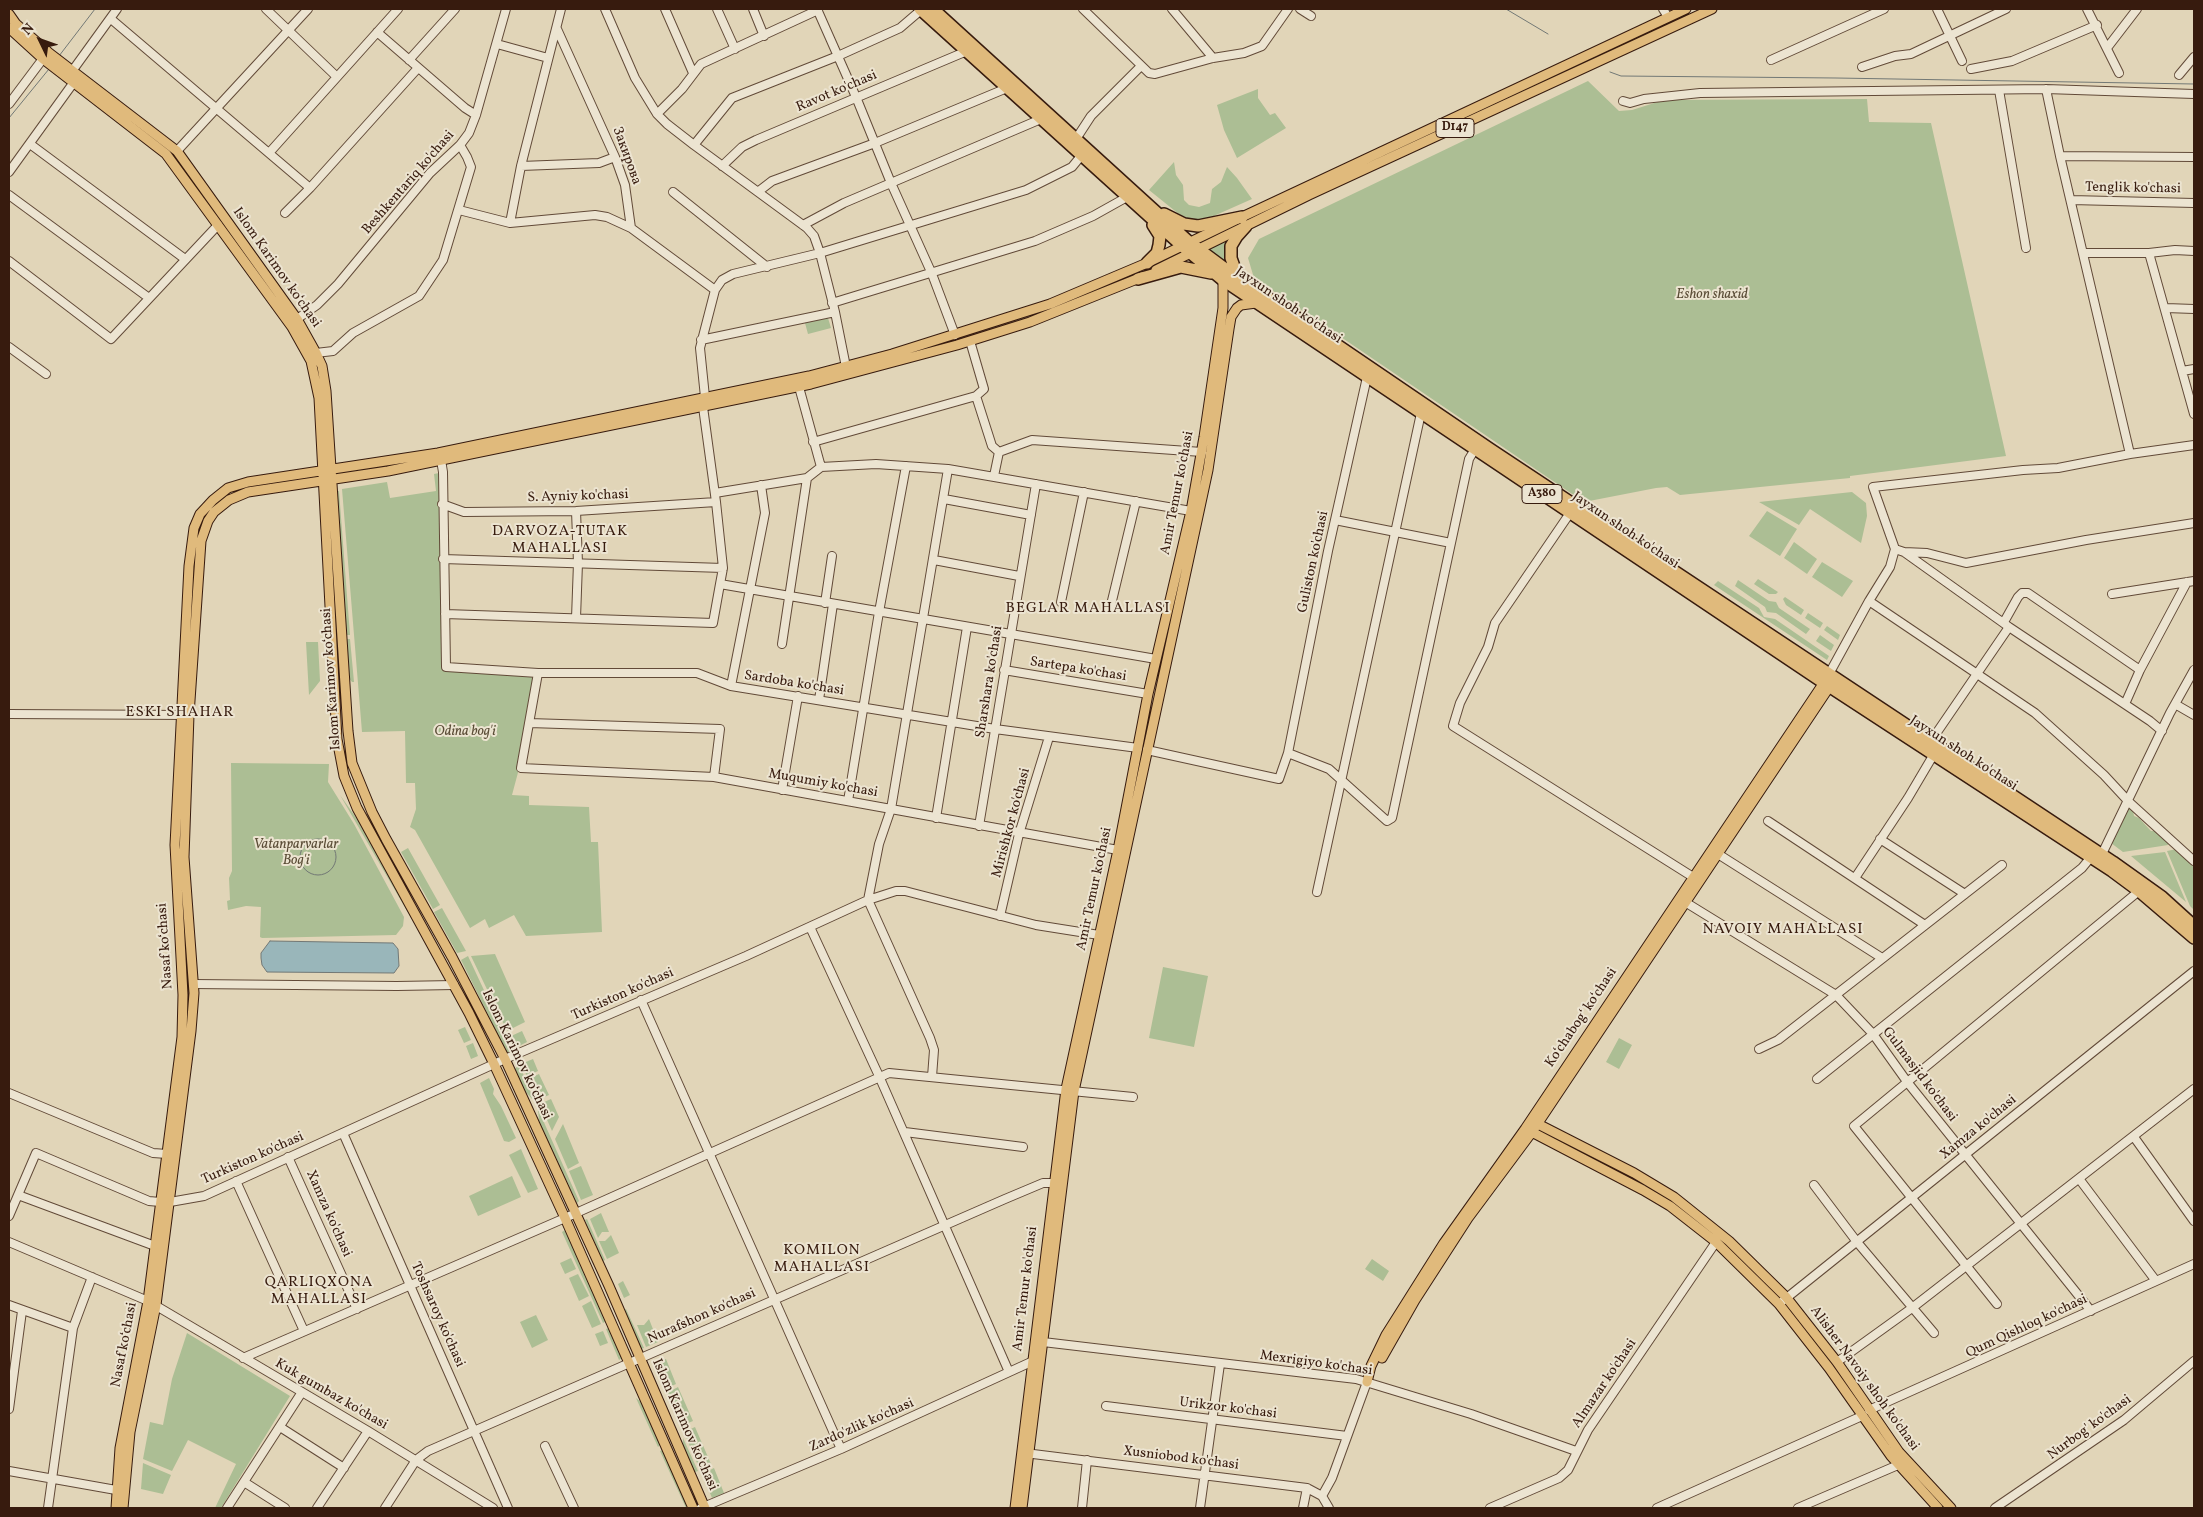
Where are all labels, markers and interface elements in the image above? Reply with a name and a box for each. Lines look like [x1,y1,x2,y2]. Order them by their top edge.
north arrow [15,15,65,65]
text: N [18,19,39,40]
street label: Ravot ko'chasi [794,67,880,117]
road number: D147 [1436,119,1474,138]
street label: Закирова [608,125,644,187]
street label: Beshkentariq ko'chasi [359,128,459,238]
street label: Tenglik ko'chasi [2085,180,2181,198]
street label: Islom Karimov ko‘chasi [228,205,324,331]
street label: Jayxun shoh ko'chasi [1231,264,1345,348]
park label: Eshon shaxid [1676,287,1748,303]
street label: Amir Temur ko'chasi [1158,430,1198,556]
road number: A380 [1522,484,1562,504]
street label: S. Ayniy ko'chasi [527,487,629,507]
street label: Jayxun shoh ko'chasi [1568,489,1682,573]
street label: Guliston ko'chasi [1295,510,1333,614]
district label: DARVOZA-TUTAK MAHALLASI [490,523,630,558]
district label: BEGLAR MAHALLASI [1004,600,1172,618]
street label: Islom Karimov ko‘chasi [319,607,345,751]
street label: Sharshara ko'chasi [973,625,1007,739]
street label: Sartepa ko'chasi [1028,654,1128,686]
street label: Sardoba ko'chasi [743,668,845,700]
district label: ESKI SHAHAR [124,704,236,722]
street label: Jayxun shoh ko'chasi [1906,713,2020,795]
park label: Odina bog'i [434,724,496,740]
street label: Muqumiy ko'chasi [767,766,879,802]
street label: Mirishkor ko'chasi [989,766,1035,880]
street label: Amir Temur ko'chasi [1074,826,1116,952]
park label: Vatanparvarlar Bog'i [253,837,339,870]
street label: Nasaf ko‘chasi [155,902,177,990]
district label: NAVOIY MAHALLASI [1700,921,1866,939]
street label: Turkiston ko'chasi [569,965,677,1025]
street label: Ko‘chabog‘ ko‘chasi [1542,965,1622,1071]
street label: Islom Karimov ko‘chasi [477,987,555,1123]
street label: Gulmasjid ko'chasi [1878,1024,1960,1126]
street label: Xamza ko'chasi [1937,1092,2021,1164]
street label: Turkiston ko'chasi [199,1129,307,1189]
street label: Xamza ko'chasi [301,1168,355,1260]
street label: Amir Temur ko'chasi [1010,1226,1042,1352]
district label: KOMILON MAHALLASI [773,1242,871,1277]
street label: Toshsaroy ko'chasi [406,1260,468,1370]
district label: QARLIQXONA MAHALLASI [263,1274,375,1309]
street label: Nurafshon ko'chasi [645,1286,759,1348]
street label: Qum Qishloq ko'chasi [1964,1291,2090,1363]
street label: Nasaf ko‘chasi [109,1301,141,1389]
street label: Alisher Navoiy shoh ko'chasi [1806,1303,1922,1455]
street label: Almazar ko'chasi [1569,1336,1641,1432]
street label: Mexrigiyo ko'chasi [1259,1348,1373,1380]
street label: Kuk gumbaz ko'chasi [272,1356,390,1434]
street label: Islom Karimov ko‘chasi [647,1356,721,1494]
street label: Nurbog' ko'chasi [2045,1392,2135,1464]
street label: Zardo'zlik ko'chasi [807,1395,917,1457]
street label: Urikzor ko'chasi [1178,1395,1278,1423]
street label: Xusniobod ko'chasi [1122,1444,1240,1474]

